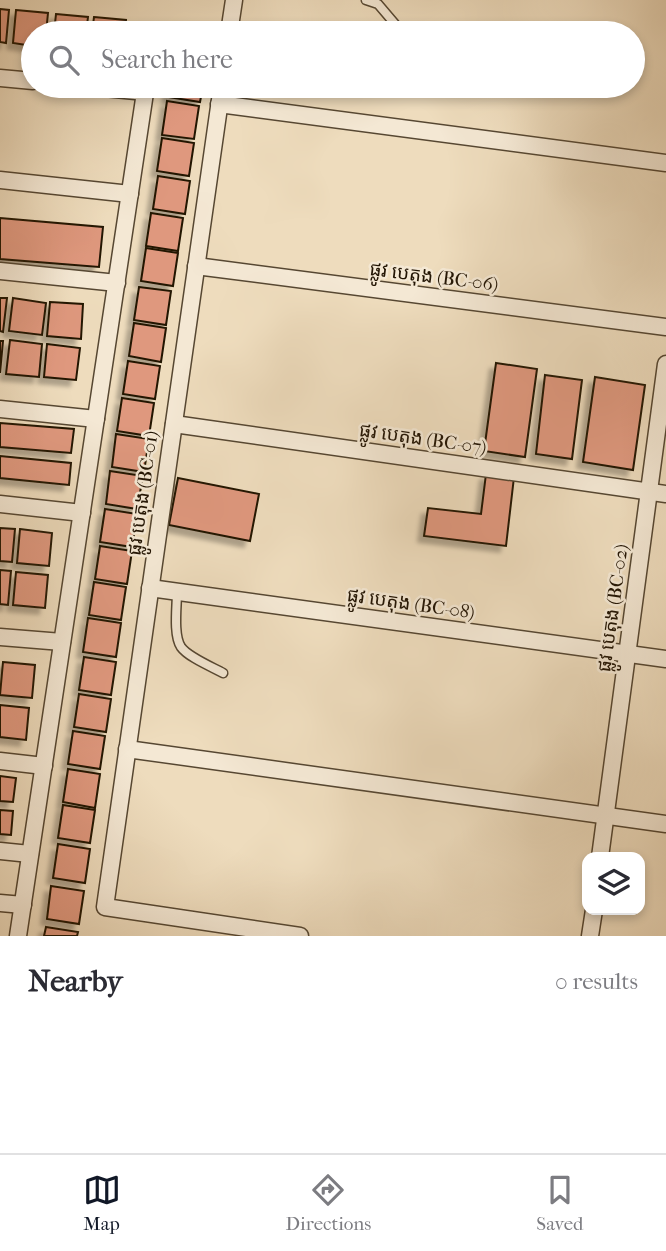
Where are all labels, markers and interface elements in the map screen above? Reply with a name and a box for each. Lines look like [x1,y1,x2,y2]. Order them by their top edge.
search box [21,21,645,98]
icon: search [45,41,83,79]
text: Search here [101,44,233,75]
street label: ផ្លូវ បេតុង (BC-06) [368,258,499,301]
street label: ផ្លូវ បេតុង (BC-07) [357,419,488,464]
street label: ផ្លូវ បេតុង (BC-01) [123,429,168,558]
street label: ផ្លូវ បេតុង (BC-02) [593,543,638,674]
street label: ផ្លូវ បេតុង (BC-08) [345,584,476,629]
map controls [582,852,645,915]
button: layers [582,852,645,915]
text: Nearby [28,964,123,999]
text: 0 results [555,968,638,995]
tab: Map [83,1171,121,1235]
tab: Directions [286,1171,371,1235]
tab: Saved [536,1171,583,1235]

